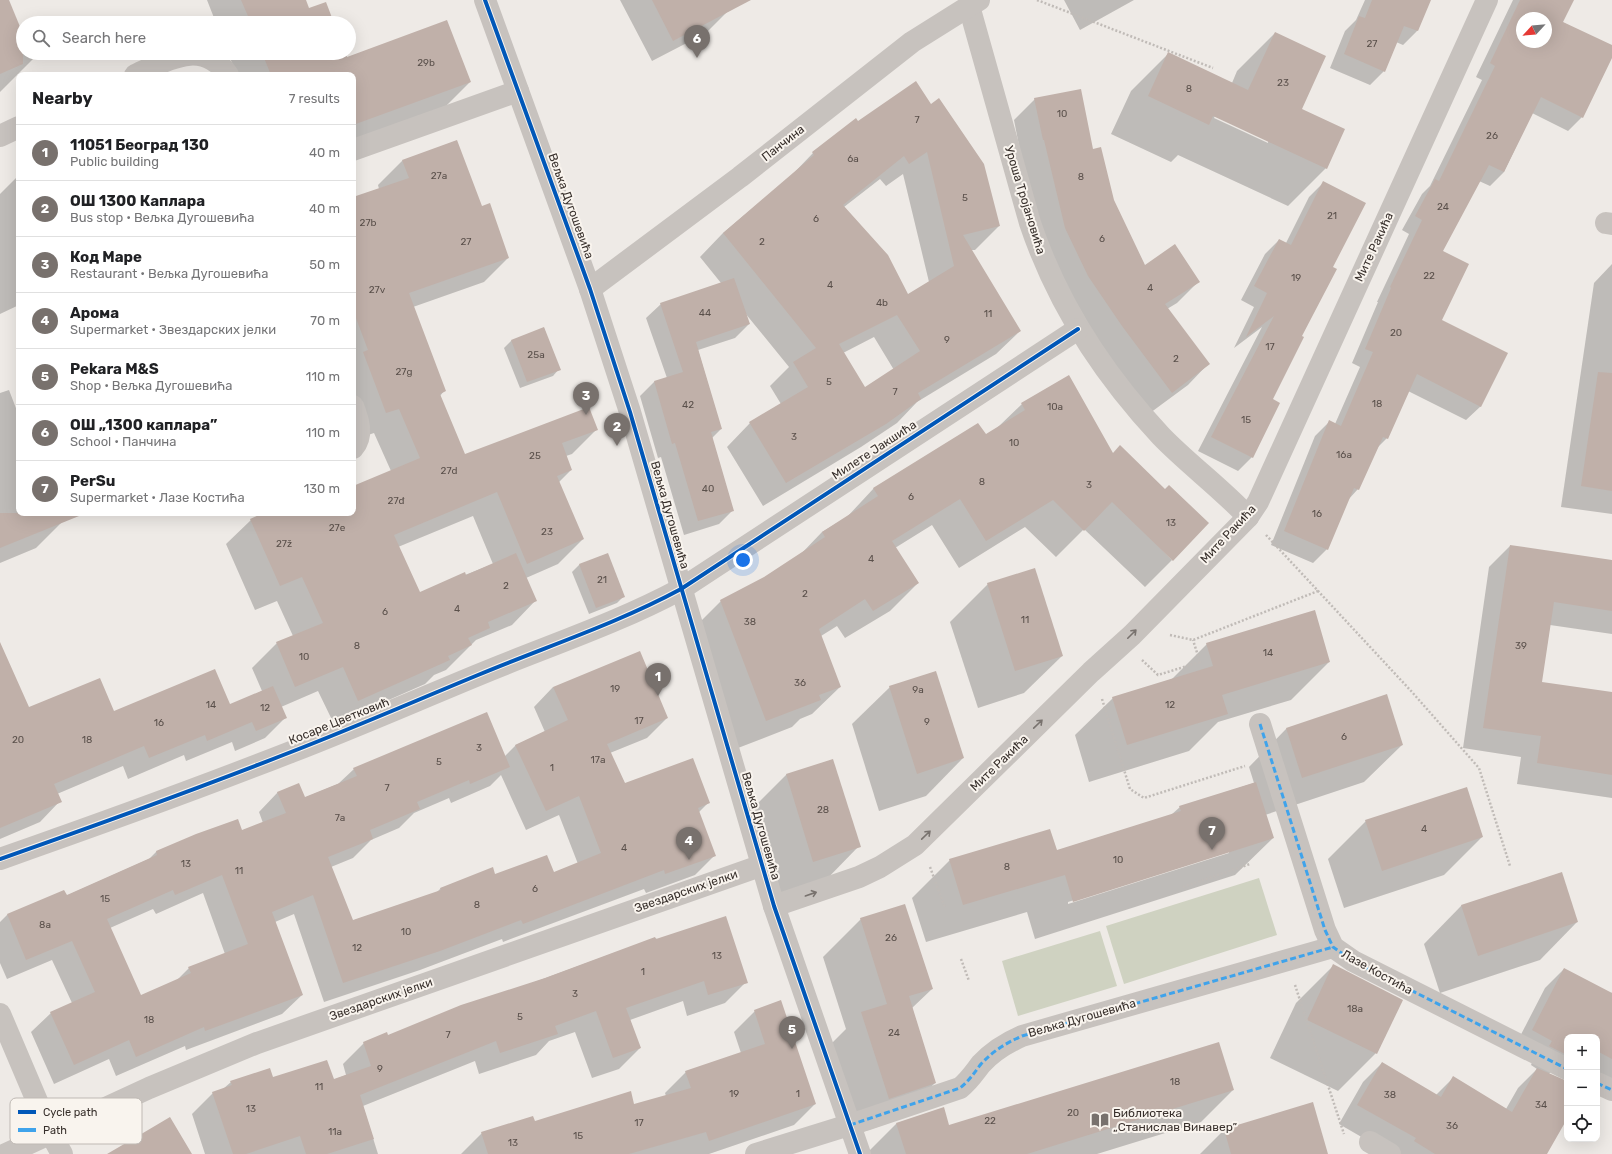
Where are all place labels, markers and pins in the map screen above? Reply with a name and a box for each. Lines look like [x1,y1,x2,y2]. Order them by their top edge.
pin: 6 [684,25,710,58]
pin: 3 [573,382,599,415]
pin: 2 [604,413,630,446]
pin: 1 [645,663,671,696]
pin: 7 [1199,817,1225,850]
pin: 4 [676,827,702,860]
pin: 5 [779,1016,805,1049]
place label: Библиотека „Станислав Винавер” [1113,1106,1237,1134]
library icon: Библиотека „Станислав Винавер” [1090,1110,1110,1130]

